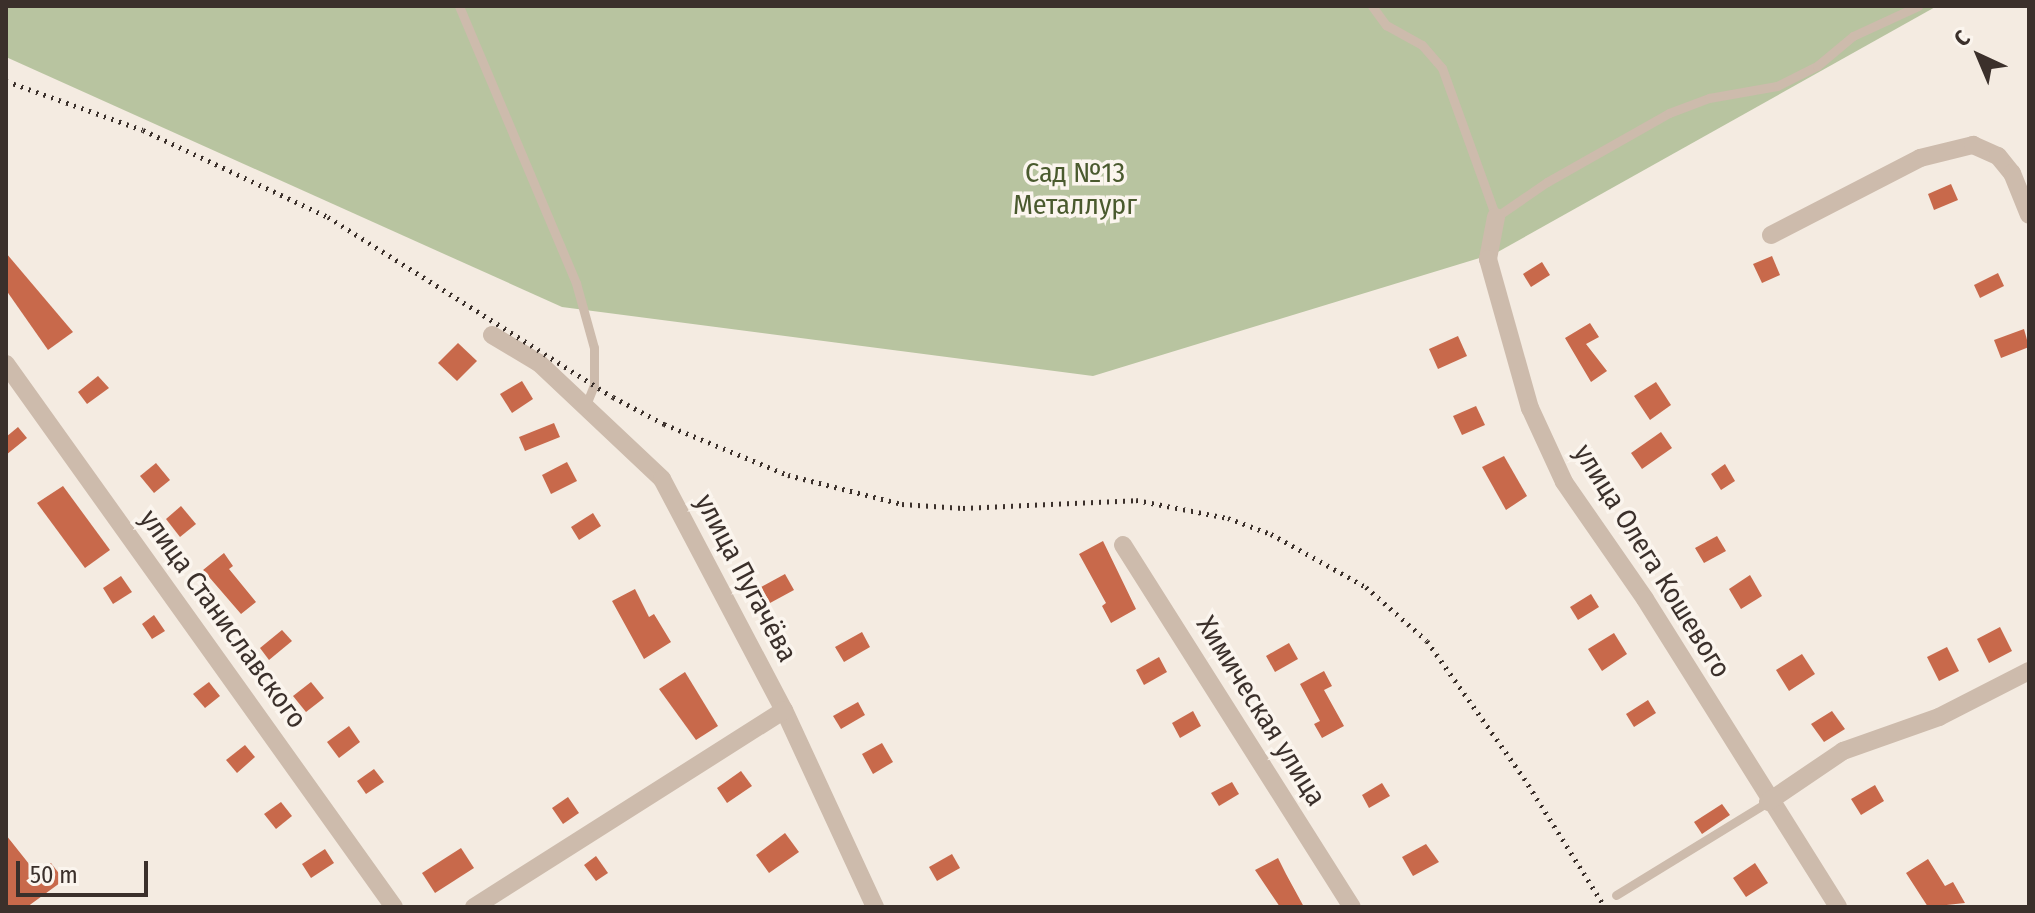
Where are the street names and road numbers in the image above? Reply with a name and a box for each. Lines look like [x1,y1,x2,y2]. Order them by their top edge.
street label: улица Олега Кошевого [1566,438,1738,684]
street label: улица Пугачёва [688,489,804,667]
street label: улица Станиславского [132,503,314,735]
street label: Химическая улица [1189,610,1333,812]

